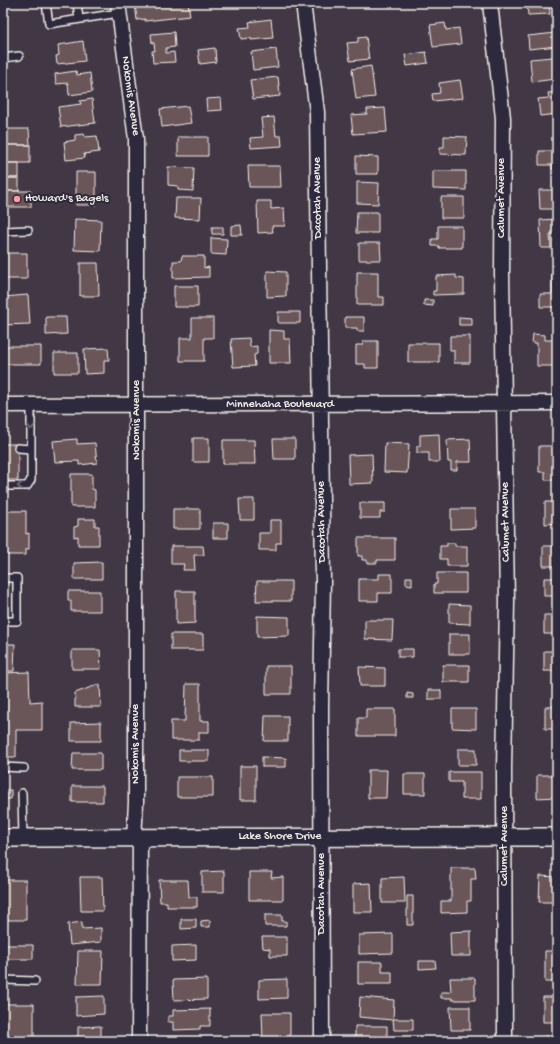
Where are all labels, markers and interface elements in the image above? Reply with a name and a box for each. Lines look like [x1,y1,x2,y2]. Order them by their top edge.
street label: Nokomis Avenue [117,55,143,137]
street label: Dacotah Avenue [310,156,326,240]
street label: Calumet Avenue [495,157,509,238]
place label: Howard's Bagels [25,192,109,206]
marker: Howard's Bagels [12,194,22,204]
street label: Nokomis Avenue [130,379,144,460]
street label: Minnehaha Boulevard [226,398,335,412]
one-way arrow [27,424,35,430]
street label: Dacotah Avenue [314,480,330,564]
street label: Calumet Avenue [498,481,514,562]
one-way arrow [17,482,23,490]
street label: Nokomis Avenue [129,703,143,784]
street label: Calumet Avenue [498,805,512,886]
street label: Lake Shore Drive [238,830,322,844]
street label: Dacotah Avenue [315,852,329,936]

